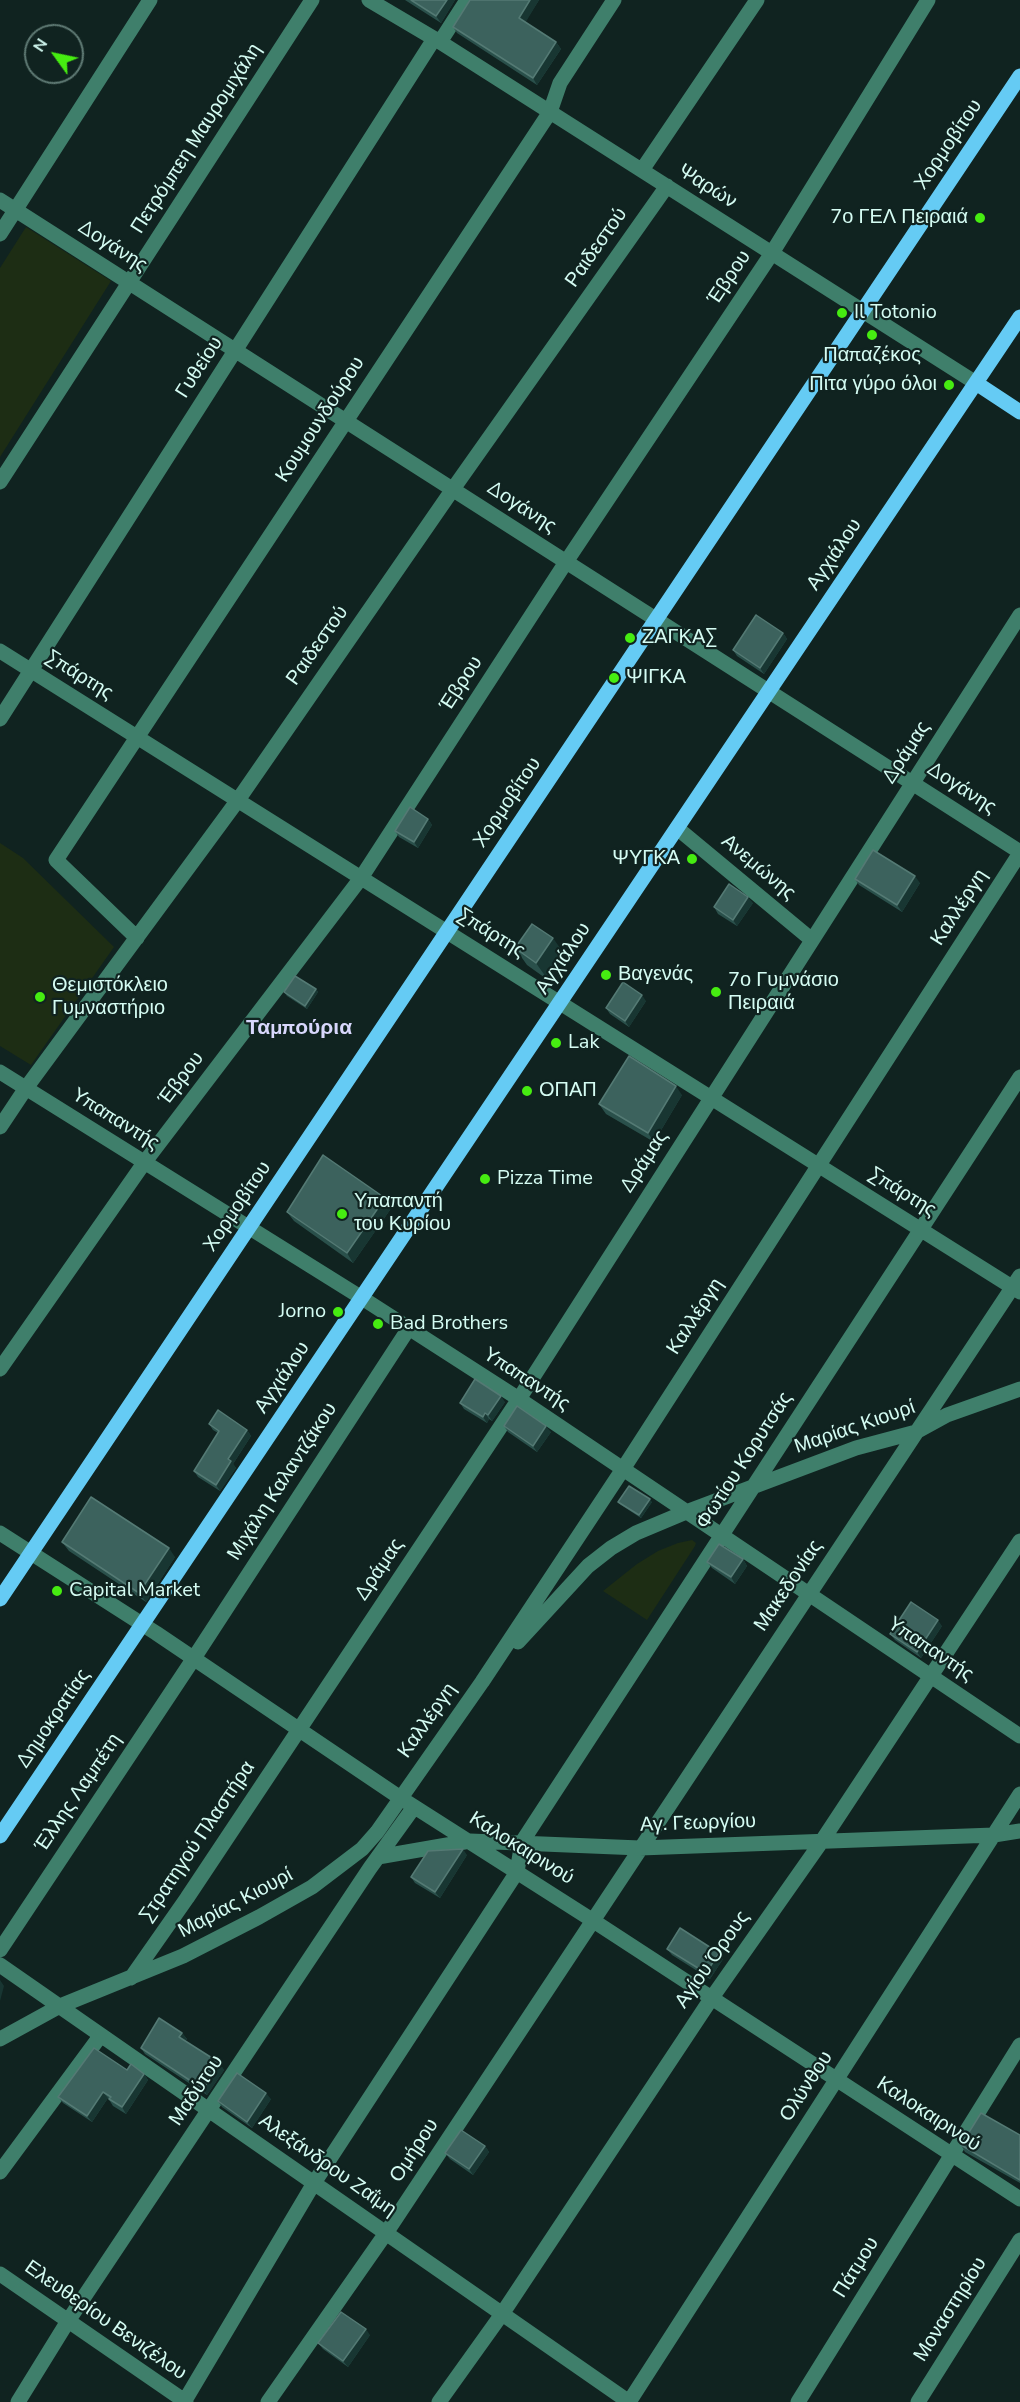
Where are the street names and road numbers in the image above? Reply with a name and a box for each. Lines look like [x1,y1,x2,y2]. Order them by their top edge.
street label: Πετρόμπεη Μαυρομιχάλη [127,39,267,239]
street label: Χορμοβίτου [910,95,988,195]
street label: Ψαρών [673,160,741,214]
street label: Ραιδεστού [561,204,633,292]
street label: Δογάνης [73,216,151,278]
street label: Έβρου [703,246,757,310]
street label: Γυθείου [171,333,229,403]
street label: Κουμουνδούρου [271,353,371,487]
street label: Δογάνης [482,477,560,539]
street label: Αγχιάλου [802,515,868,595]
street label: Ραιδεστού [282,602,354,690]
street label: Σπάρτης [41,646,117,706]
street label: Έβρου [435,652,489,716]
street label: Δράμας [878,717,936,789]
street label: Χορμοβίτου [469,753,547,853]
street label: Δογάνης [922,758,1000,820]
street label: Ανεμώνης [716,830,800,906]
street label: Καλλέργη [926,865,994,951]
street label: Σπάρτης [453,904,529,964]
street label: Αγχιάλου [531,919,597,999]
street label: Έβρου [154,1048,210,1110]
street label: Υπαπαντής [67,1084,163,1156]
street label: Δράμας [616,1126,674,1198]
street label: Χορμοβίτου [199,1157,277,1257]
street label: Σπάρτης [864,1163,940,1223]
street label: Καλλέργη [662,1274,730,1360]
street label: Αγχιάλου [250,1338,316,1418]
street label: Υπαπαντής [478,1343,574,1417]
street label: Φωτίου Κορυτσάς [692,1388,798,1534]
street label: Μαρίας Κιουρί [792,1396,918,1460]
street label: Μιχάλη Καλαντζάκου [223,1399,343,1565]
street label: Δράμας [350,1534,410,1606]
street label: Μακεδονίας [750,1536,828,1636]
street label: Υπαπαντής [882,1612,978,1688]
street label: Δημοκρατίας [12,1665,96,1773]
street label: Καλλέργη [393,1679,463,1763]
street label: Έλλης Λαμπέτη [31,1729,127,1857]
street label: Στρατηγού Πλαστήρα [135,1757,261,1927]
street label: Καλοκαιρινού [464,1807,578,1891]
street label: Αγ. Γεωργίου [640,1810,756,1838]
street label: Μαρίας Κιουρί [175,1864,297,1944]
street label: Αγίου Όρους [671,1907,755,2013]
street label: Ολύνθου [775,2047,839,2127]
street label: Μαδύτου [165,2051,229,2131]
street label: Καλοκαιρινού [872,2072,984,2158]
street label: Αλεξάνδρου Ζαΐμη [254,2110,400,2222]
street label: Ομήρου [386,2115,444,2187]
street label: Πάτμου [829,2233,885,2303]
street label: Μοναστηρίου [909,2253,993,2367]
street label: Ελευθερίου Βενιζέλου [19,2256,191,2386]

